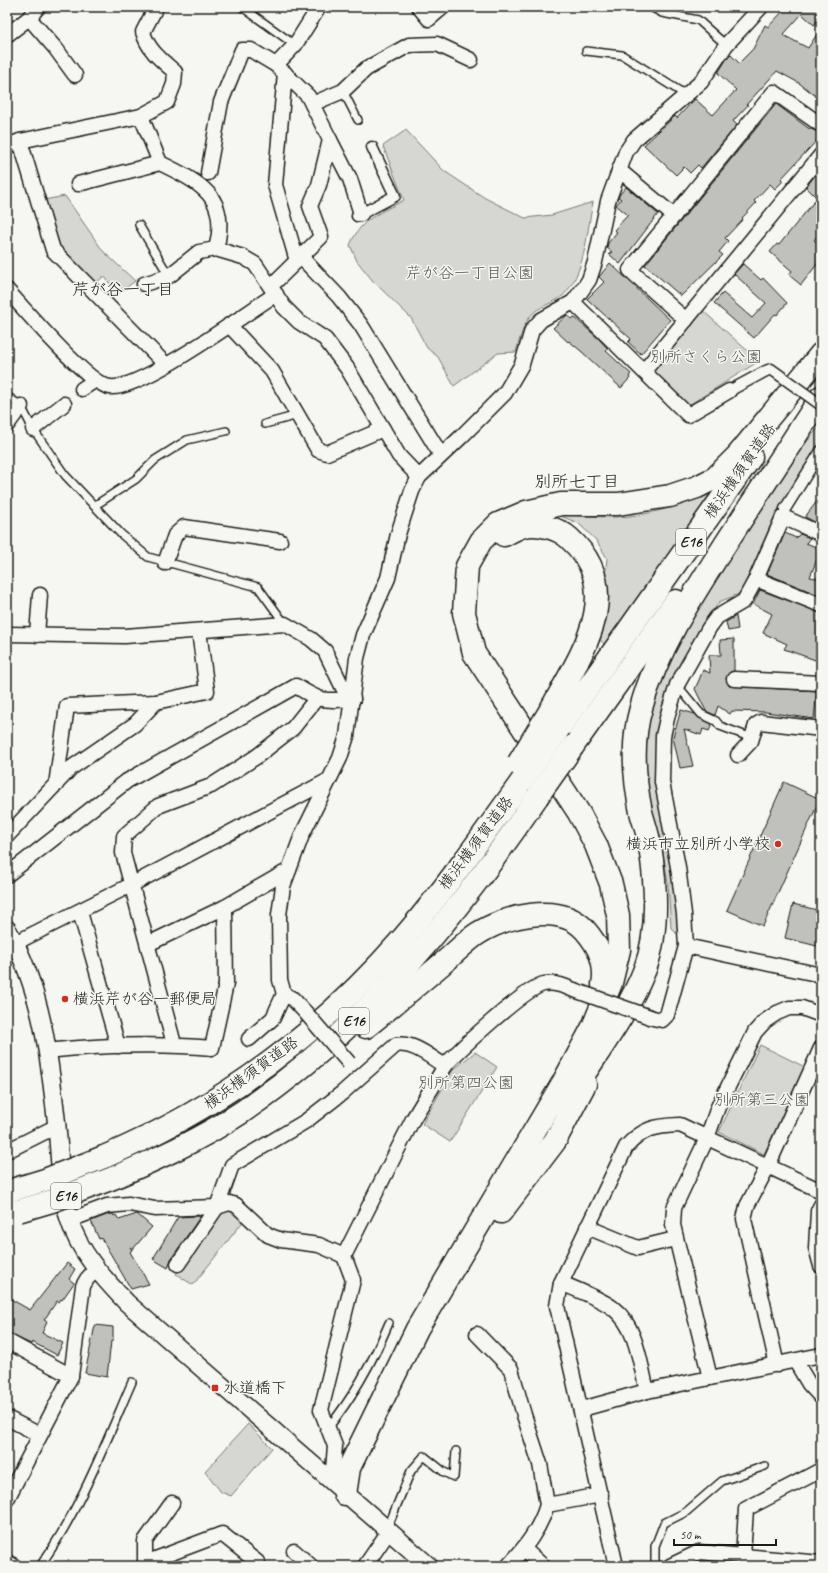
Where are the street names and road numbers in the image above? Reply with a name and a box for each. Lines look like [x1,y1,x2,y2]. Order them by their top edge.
street label: 横浜横須賀道路 [700,419,780,523]
road number: E16 [676,529,706,555]
street label: 横浜横須賀道路 [434,792,518,894]
road number: E16 [339,1008,369,1034]
street label: 横浜横須賀道路 [200,1032,302,1114]
road number: E16 [51,1183,81,1209]

